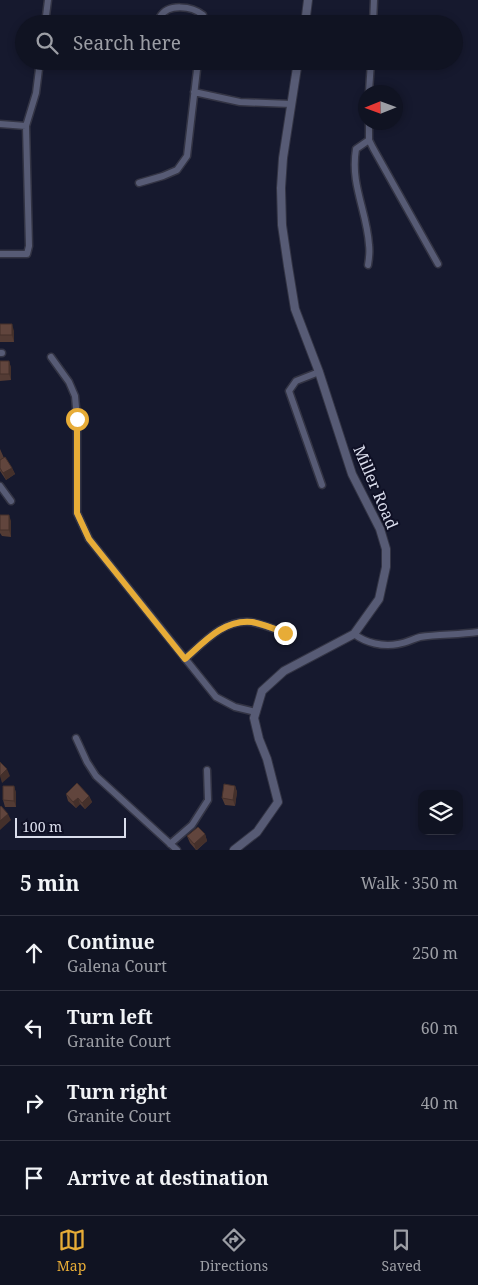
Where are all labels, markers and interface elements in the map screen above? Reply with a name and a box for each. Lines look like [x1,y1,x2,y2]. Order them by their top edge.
search box [15,15,463,70]
icon: search [33,29,61,57]
text: Search here [73,30,181,56]
north arrow [358,85,403,130]
route start [66,408,89,431]
street label: Miller Road [349,442,404,532]
route end [274,622,297,645]
map controls [418,790,463,835]
button: layers [418,790,463,835]
scale bar [15,815,126,838]
text: 100 m [22,817,62,836]
text: 5 min [20,869,79,897]
text: Walk · 350 m [361,872,458,894]
text: Continue [67,929,155,955]
icon: ahead [20,939,48,967]
text: 250 m [412,942,458,964]
text: Galena Court [67,955,167,977]
text: Turn left [67,1004,153,1030]
icon: left [20,1014,48,1042]
text: 60 m [421,1017,458,1039]
text: Granite Court [67,1030,171,1052]
text: Turn right [67,1079,167,1105]
icon: right [20,1089,48,1117]
text: 40 m [421,1092,458,1114]
text: Granite Court [67,1105,171,1127]
icon: arrive [20,1164,48,1192]
text: Arrive at destination [67,1165,269,1191]
tab: Map [57,1226,86,1275]
tab: Directions [200,1226,268,1275]
tab: Saved [382,1226,421,1275]

